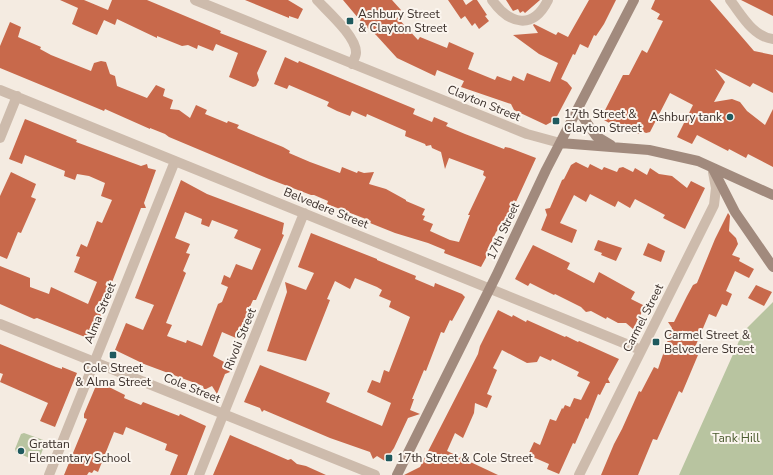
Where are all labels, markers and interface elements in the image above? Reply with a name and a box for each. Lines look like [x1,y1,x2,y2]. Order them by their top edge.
place label: Ashbury Street & Clayton Street [358,6,448,36]
marker: Ashbury Street & Clayton Street [345,16,355,26]
street label: Clayton Street [445,81,524,125]
place label: 17th Street & Clayton Street [564,106,642,136]
place label: Ashbury tank [650,109,723,125]
marker: Ashbury tank [725,112,735,122]
marker: 17th Street & Clayton Street [551,116,561,126]
street label: Belvedere Street [281,184,372,233]
street label: 17th Street [483,199,524,262]
street label: Alma Street [80,279,120,346]
street label: Carmel Street [619,280,667,355]
street label: Rivoli Street [220,305,260,372]
place label: Carmel Street & Belvedere Street [664,327,755,357]
marker: Carmel Street & Belvedere Street [651,337,661,347]
marker: Cole Street & Alma Street [108,350,118,360]
place label: Cole Street & Alma Street [75,360,152,390]
street label: Cole Street [161,369,224,407]
park label: Tank Hill [712,430,760,446]
place label: Grattan Elementary School [29,436,131,466]
marker: Grattan Elementary School [16,446,26,456]
place label: 17th Street & Cole Street [397,450,534,466]
marker: 17th Street & Cole Street [384,453,394,463]

